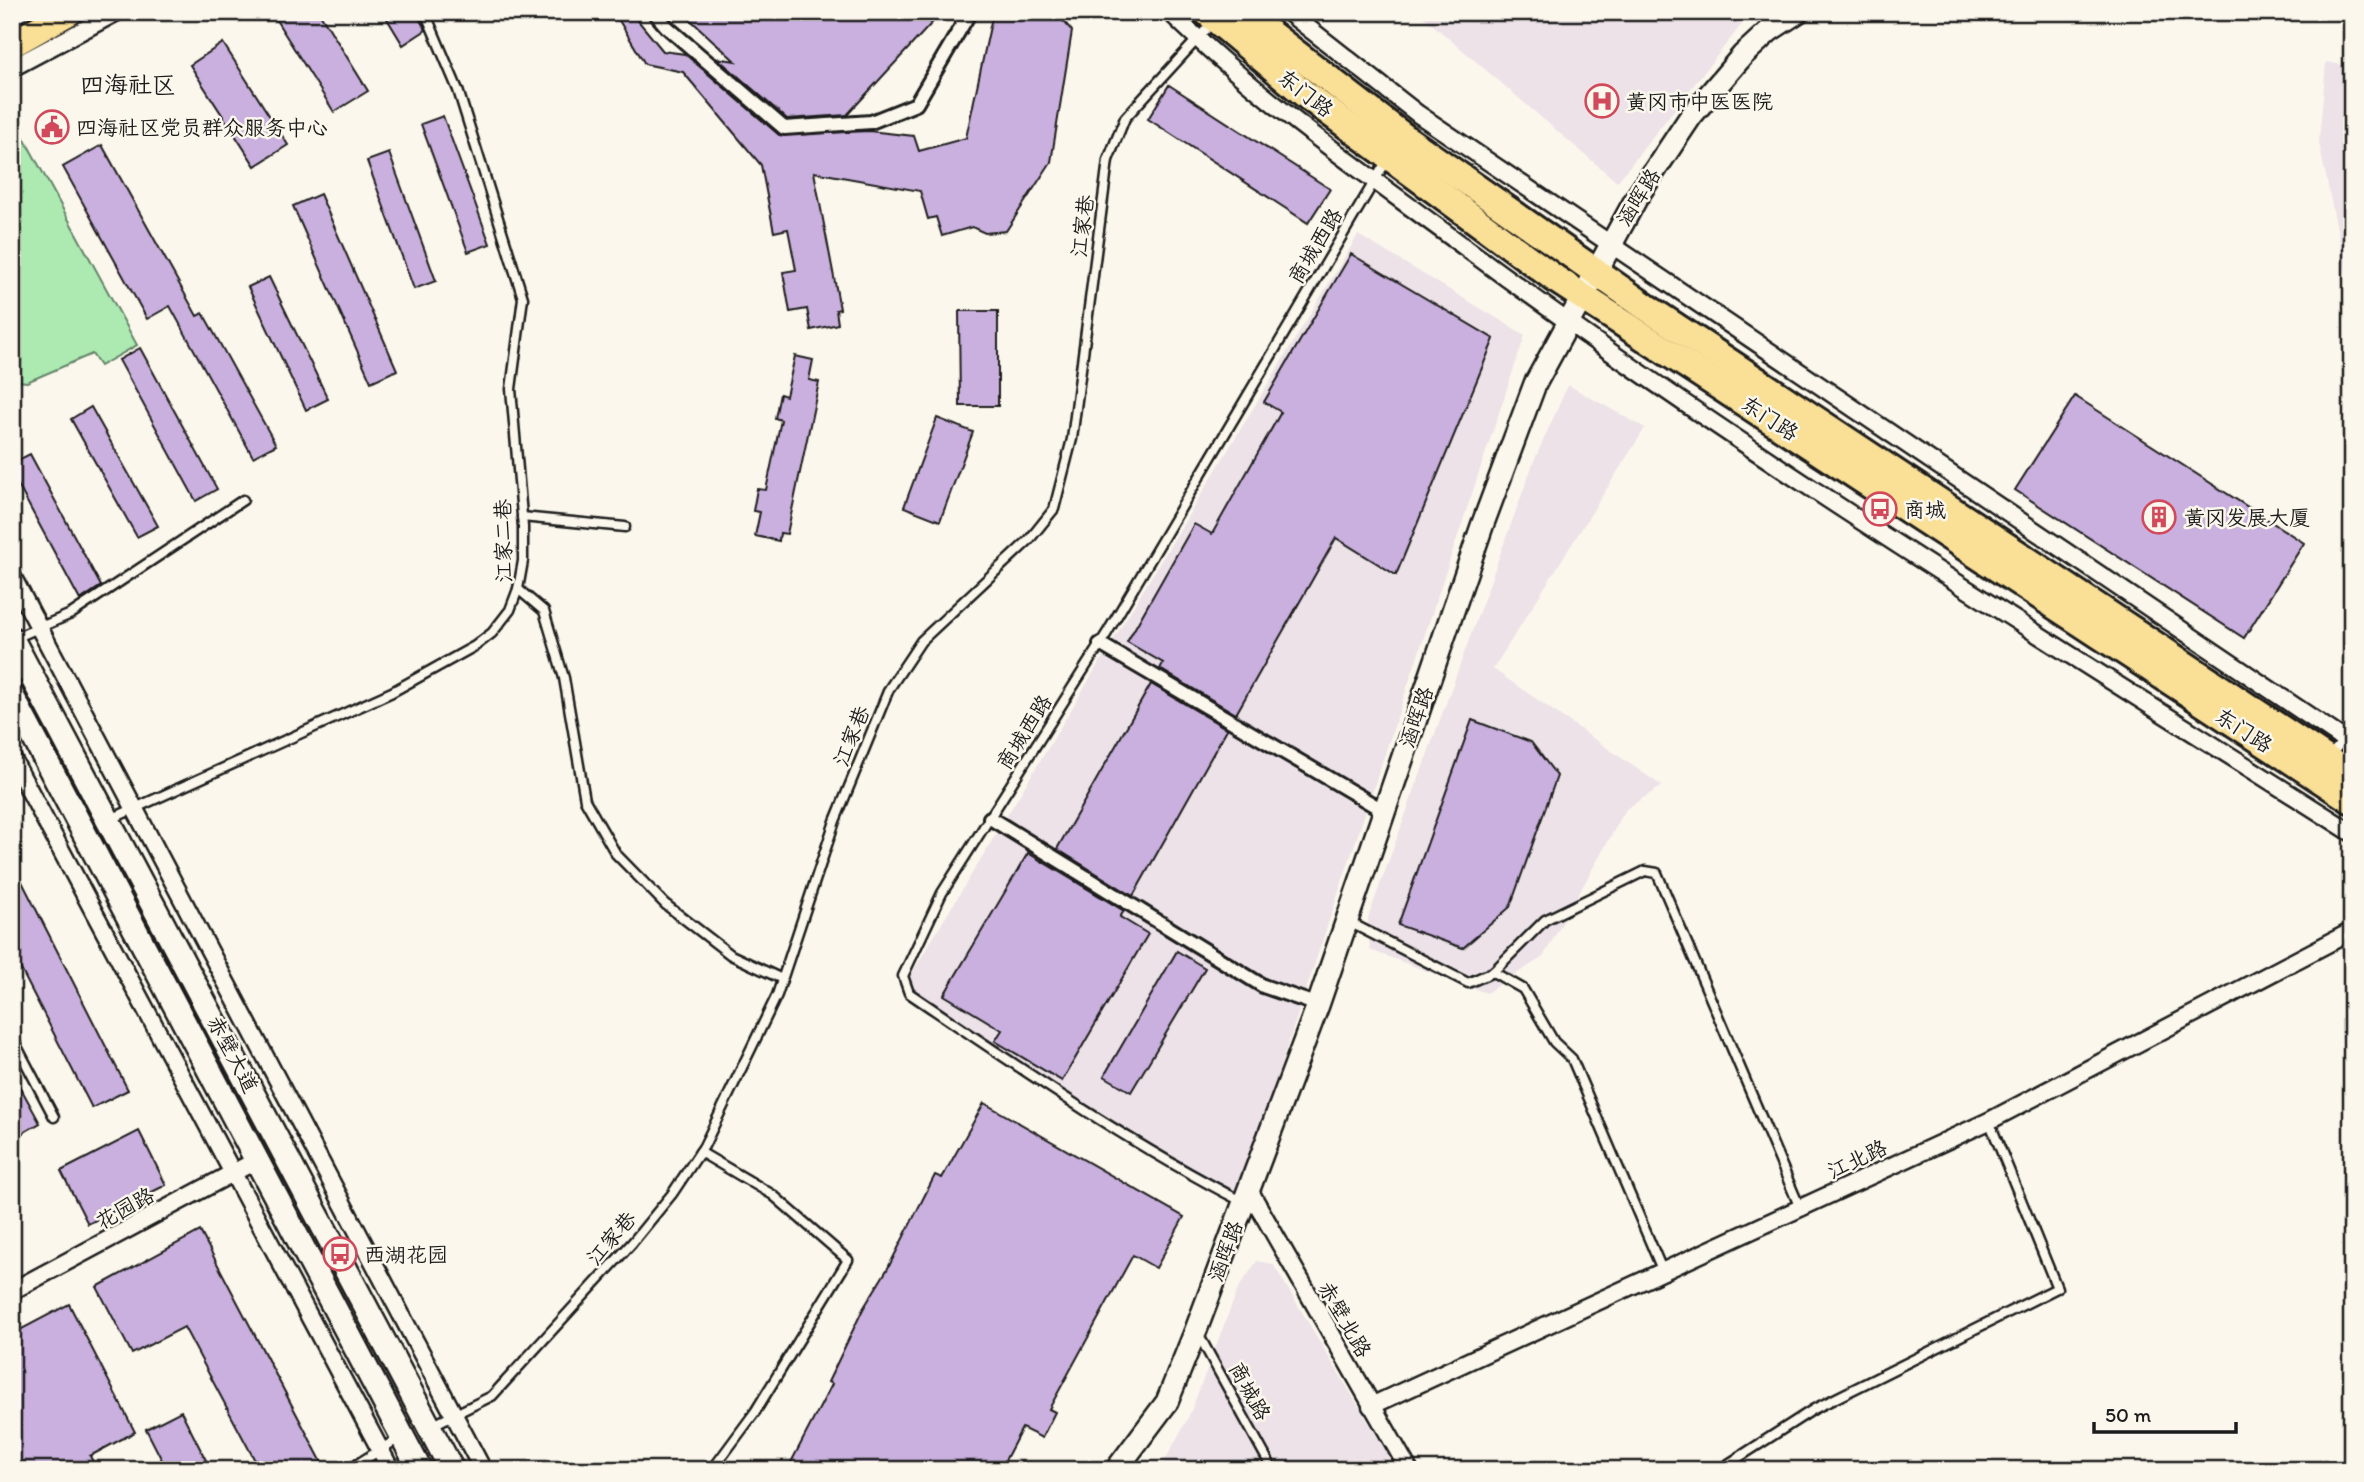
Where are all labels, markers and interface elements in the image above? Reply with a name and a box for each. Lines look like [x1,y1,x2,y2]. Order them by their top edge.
street label: 东门路 [1273,64,1339,122]
district label: 四海社区 [80,70,176,99]
hospital icon: 黄冈市中医医院 [1583,82,1621,120]
place label: 黄冈市中医医院 [1626,89,1773,114]
public building icon: 四海社区党员群众服务中心 [33,108,71,146]
place label: 四海社区党员群众服务中心 [76,115,328,140]
street label: 涵晖路 [1611,164,1665,230]
street label: 江家巷 [1066,193,1098,259]
street label: 商城西路 [1283,204,1347,288]
street label: 东门路 [1737,390,1803,446]
bus stop icon: 商城 [1861,490,1899,528]
place label: 商城 [1904,497,1946,522]
building icon: 黄冈发展大厦 [2140,498,2178,536]
street label: 江家二巷 [490,499,516,583]
place label: 黄冈发展大厦 [2184,505,2310,530]
street label: 涵晖路 [1394,683,1438,751]
street label: 商城西路 [991,690,1057,774]
street label: 江家巷 [828,702,874,770]
street label: 东门路 [2211,702,2277,758]
street label: 赤壁大道 [202,1011,264,1097]
street label: 江北路 [1823,1134,1891,1184]
street label: 花园路 [91,1182,159,1234]
street label: 江家巷 [581,1206,641,1270]
street label: 涵晖路 [1202,1217,1248,1285]
bus stop icon: 西湖花园 [321,1235,359,1273]
place label: 西湖花园 [364,1242,448,1267]
street label: 赤壁北路 [1313,1276,1377,1362]
street label: 商城路 [1224,1357,1276,1425]
scale bar [2094,1391,2236,1435]
text: 50 m [2105,1402,2152,1427]

